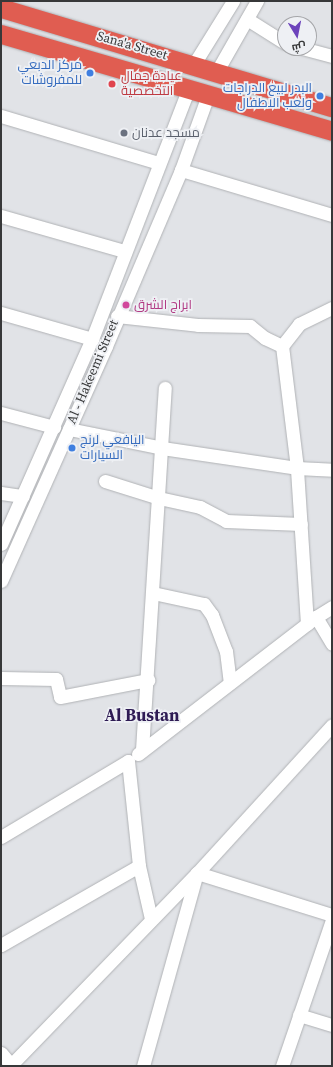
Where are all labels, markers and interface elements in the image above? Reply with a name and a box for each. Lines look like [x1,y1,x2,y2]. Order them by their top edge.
north arrow [277,16,317,56]
street label: Sana'a Street [95,29,169,63]
text: ش [291,39,307,56]
place label: مركز الدبعي للمفروشات [17,58,82,89]
marker: مركز الدبعي للمفروشات [85,68,95,78]
place label: عيادة جمال التخصصية [121,69,182,100]
marker: عيادة جمال التخصصية [106,78,118,90]
place label: البدر لبيع الدراجات ولعب الاطفال [223,81,312,112]
marker: البدر لبيع الدراجات ولعب الاطفال [315,91,325,101]
place label: مسجد عدنان [132,125,200,141]
marker: مسجد عدنان [119,128,129,138]
place label: ابراج الشرق [134,297,192,313]
marker: ابراج الشرق [121,300,131,310]
street label: Al - Hakeemi Street [64,318,122,426]
place label: اليافعي لرنج السيارات [80,433,145,464]
marker: اليافعي لرنج السيارات [67,443,77,453]
district label: Al Bustan [104,706,180,726]

